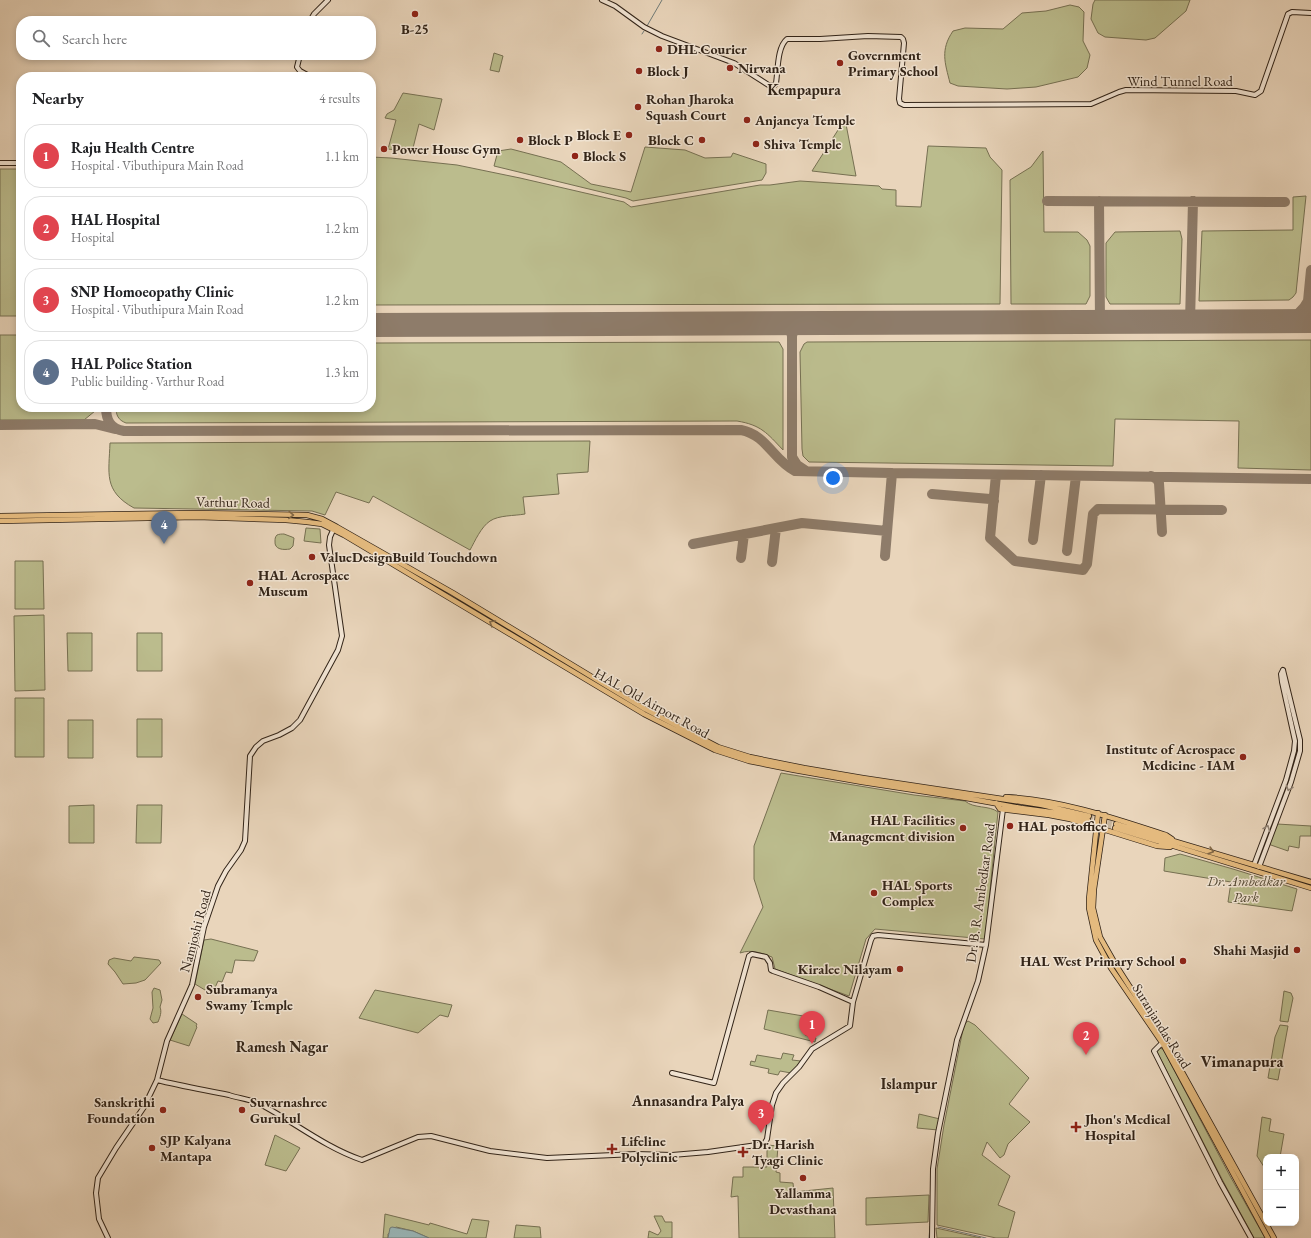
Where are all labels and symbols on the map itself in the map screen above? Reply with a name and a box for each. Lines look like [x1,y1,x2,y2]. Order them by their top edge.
marker: B-25 [410,9,420,19]
place label: B-25 [401,20,429,38]
place label: DHL Courier [667,40,747,58]
marker: DHL Courier [654,44,664,54]
place label: Government Primary School [848,46,938,80]
marker: Government Primary School [835,58,845,68]
place label: Nirvana [738,59,786,77]
place label: Block J [647,62,689,80]
marker: Nirvana [725,63,735,73]
marker: Block J [634,66,644,76]
street label: Wind Tunnel Road [1127,72,1234,90]
district label: Kempapura [767,80,841,99]
place label: Rohan Jharoka Squash Court [646,90,735,124]
marker: Rohan Jharoka Squash Court [633,102,643,112]
place label: Anjaneya Temple [754,111,855,129]
marker: Anjaneya Temple [742,115,752,125]
place label: Block E [577,126,621,144]
marker: Block E [624,130,634,140]
place label: Block P [528,131,573,149]
place label: Block C [648,131,694,149]
marker: Block P [515,135,525,145]
marker: Block C [697,135,707,145]
place label: Shiva Temple [764,135,842,153]
marker: Shiva Temple [751,139,761,149]
place label: Power House Gym [392,140,501,158]
marker: Power House Gym [379,144,389,154]
place label: Block S [583,147,626,165]
marker: Block S [570,151,580,161]
your location [823,468,843,488]
street label: Varthur Road [196,492,271,512]
one-way arrow [288,510,294,519]
pin: 4 [151,511,177,544]
place label: ValueDesignBuild Touchdown [320,548,497,566]
marker: ValueDesignBuild Touchdown [307,552,317,562]
place label: HAL Aerospace Museum [258,566,350,600]
marker: HAL Aerospace Museum [245,578,255,588]
one-way arrow [489,620,496,628]
street label: HAL Old Airport Road [591,664,714,743]
place label: Institute of Aerospace Medicine - IAM [1106,740,1235,774]
marker: Institute of Aerospace Medicine - IAM [1238,752,1248,762]
one-way arrow [1285,784,1293,791]
place label: HAL Facilities Management division [829,811,955,845]
place label: HAL postoffice [1018,817,1107,835]
street label: Dr. B. R. Ambedkar Road [961,821,999,964]
marker: HAL postoffice [1005,821,1015,831]
marker: HAL Facilities Management division [958,823,968,833]
one-way arrow [1263,825,1271,832]
one-way arrow [1207,847,1214,855]
park label: Dr. Ambedkar Park [1206,872,1286,906]
place label: HAL Sports Complex [882,876,952,910]
street label: Namjoshi Road [175,887,215,974]
marker: HAL Sports Complex [869,888,879,898]
place label: Shahi Masjid [1214,941,1289,959]
marker: Shahi Masjid [1292,945,1302,955]
place label: HAL West Primary School [1020,952,1175,970]
marker: HAL West Primary School [1178,956,1188,966]
place label: Kiralee Nilayam [798,960,893,978]
marker: Kiralee Nilayam [895,964,905,974]
place label: Subramanya Swamy Temple [206,980,293,1014]
street label: Suranjandas Road [1129,980,1196,1073]
marker: Subramanya Swamy Temple [193,992,203,1002]
pin: 1 [799,1011,825,1044]
pin: 2 [1073,1022,1099,1055]
district label: Ramesh Nagar [236,1037,329,1056]
district label: Vimanapura [1201,1051,1284,1072]
district label: Islampur [881,1074,938,1093]
district label: Annasandra Palya [631,1091,745,1110]
place label: Sanskrithi Foundation [87,1093,155,1127]
place label: Suvarnashree Gurukul [250,1093,327,1127]
pin: 3 [748,1100,774,1133]
marker: Sanskrithi Foundation [158,1105,168,1115]
marker: Suvarnashree Gurukul [237,1105,247,1115]
place label: Jhon's Medical Hospital [1083,1110,1170,1144]
marker: Jhon's Medical Hospital [1070,1121,1082,1133]
place label: SJP Kalyana Mantapa [160,1131,232,1165]
place label: Lifeline Polyclinic [621,1132,678,1166]
place label: Dr. Harish Tyagi Clinic [752,1135,823,1169]
marker: SJP Kalyana Mantapa [147,1143,157,1153]
marker: Lifeline Polyclinic [606,1143,618,1155]
marker: Dr. Harish Tyagi Clinic [737,1146,749,1158]
marker: Yallamma Devasthana [798,1173,808,1183]
place label: Yallamma Devasthana [769,1184,837,1218]

